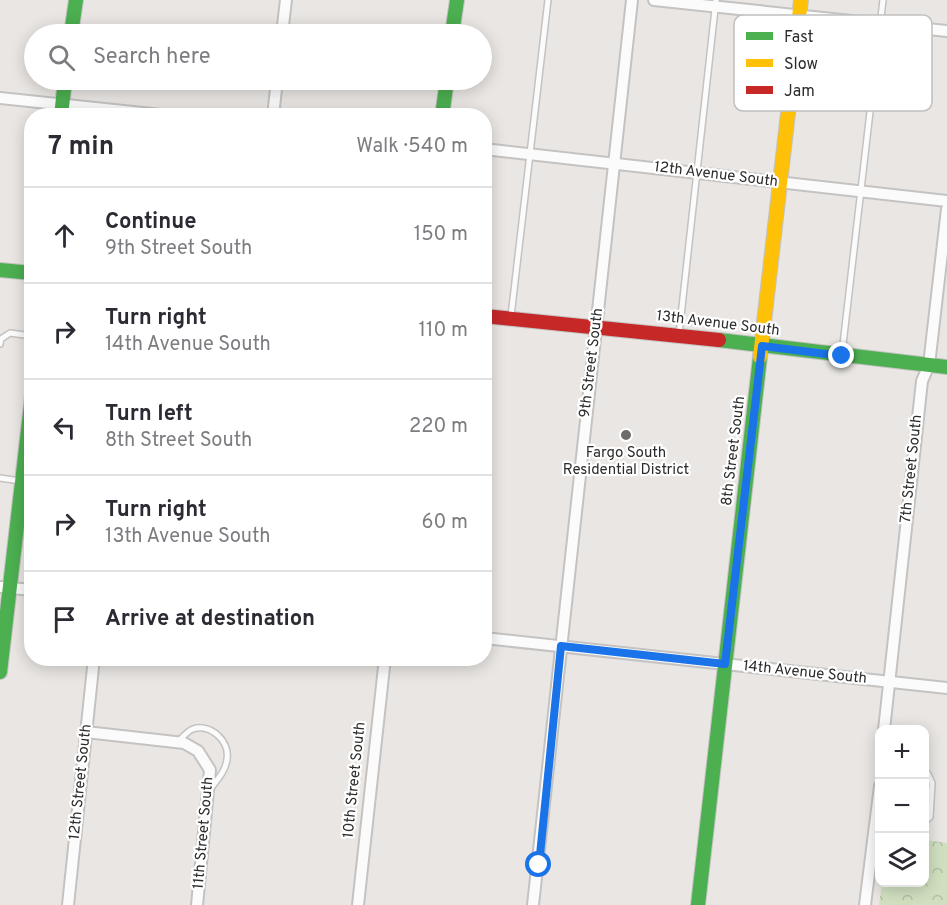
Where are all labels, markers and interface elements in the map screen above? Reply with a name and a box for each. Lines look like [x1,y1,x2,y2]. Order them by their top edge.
legend [734,15,932,111]
search box [24,24,492,90]
text: Fast [784,28,814,48]
icon: search [45,41,78,74]
text: Search here [93,44,211,71]
text: Slow [784,55,818,75]
text: Jam [784,82,815,102]
text: 7 min [48,131,114,164]
text: Walk · 540 m [356,134,468,160]
street label: 12th Avenue South [653,158,779,192]
text: Continue [105,209,196,236]
icon: ahead [48,219,81,252]
text: 150 m [414,222,468,248]
text: 9th Street South [105,236,252,262]
text: Turn right [105,305,207,332]
street label: 9th Street South [576,307,608,419]
street label: 13th Avenue South [655,307,781,341]
icon: right [48,315,81,348]
text: 110 m [419,318,468,344]
text: 14th Avenue South [105,332,271,358]
route end [828,342,854,368]
street label: 8th Street South [718,395,750,507]
text: Turn left [105,401,193,428]
icon: left [48,411,81,444]
text: 220 m [409,414,468,440]
street label: 7th Street South [897,414,927,524]
text: 8th Street South [105,428,252,454]
marker: Fargo South Residential District [619,428,633,442]
place label: Fargo South Residential District [563,444,689,480]
text: Turn right [105,497,207,524]
icon: right [48,507,81,540]
text: 60 m [422,510,468,536]
text: 13th Avenue South [105,524,270,550]
icon: arrive [48,603,81,636]
text: Arrive at destination [105,606,315,633]
street label: 14th Avenue South [742,657,868,689]
street label: 10th Street South [339,721,371,839]
street label: 12th Street South [65,723,97,841]
map controls [875,725,929,887]
button: + [875,725,929,779]
street label: 11th Street South [190,776,218,890]
button: − [875,779,929,833]
button: layers [875,833,929,887]
route start [525,851,551,877]

